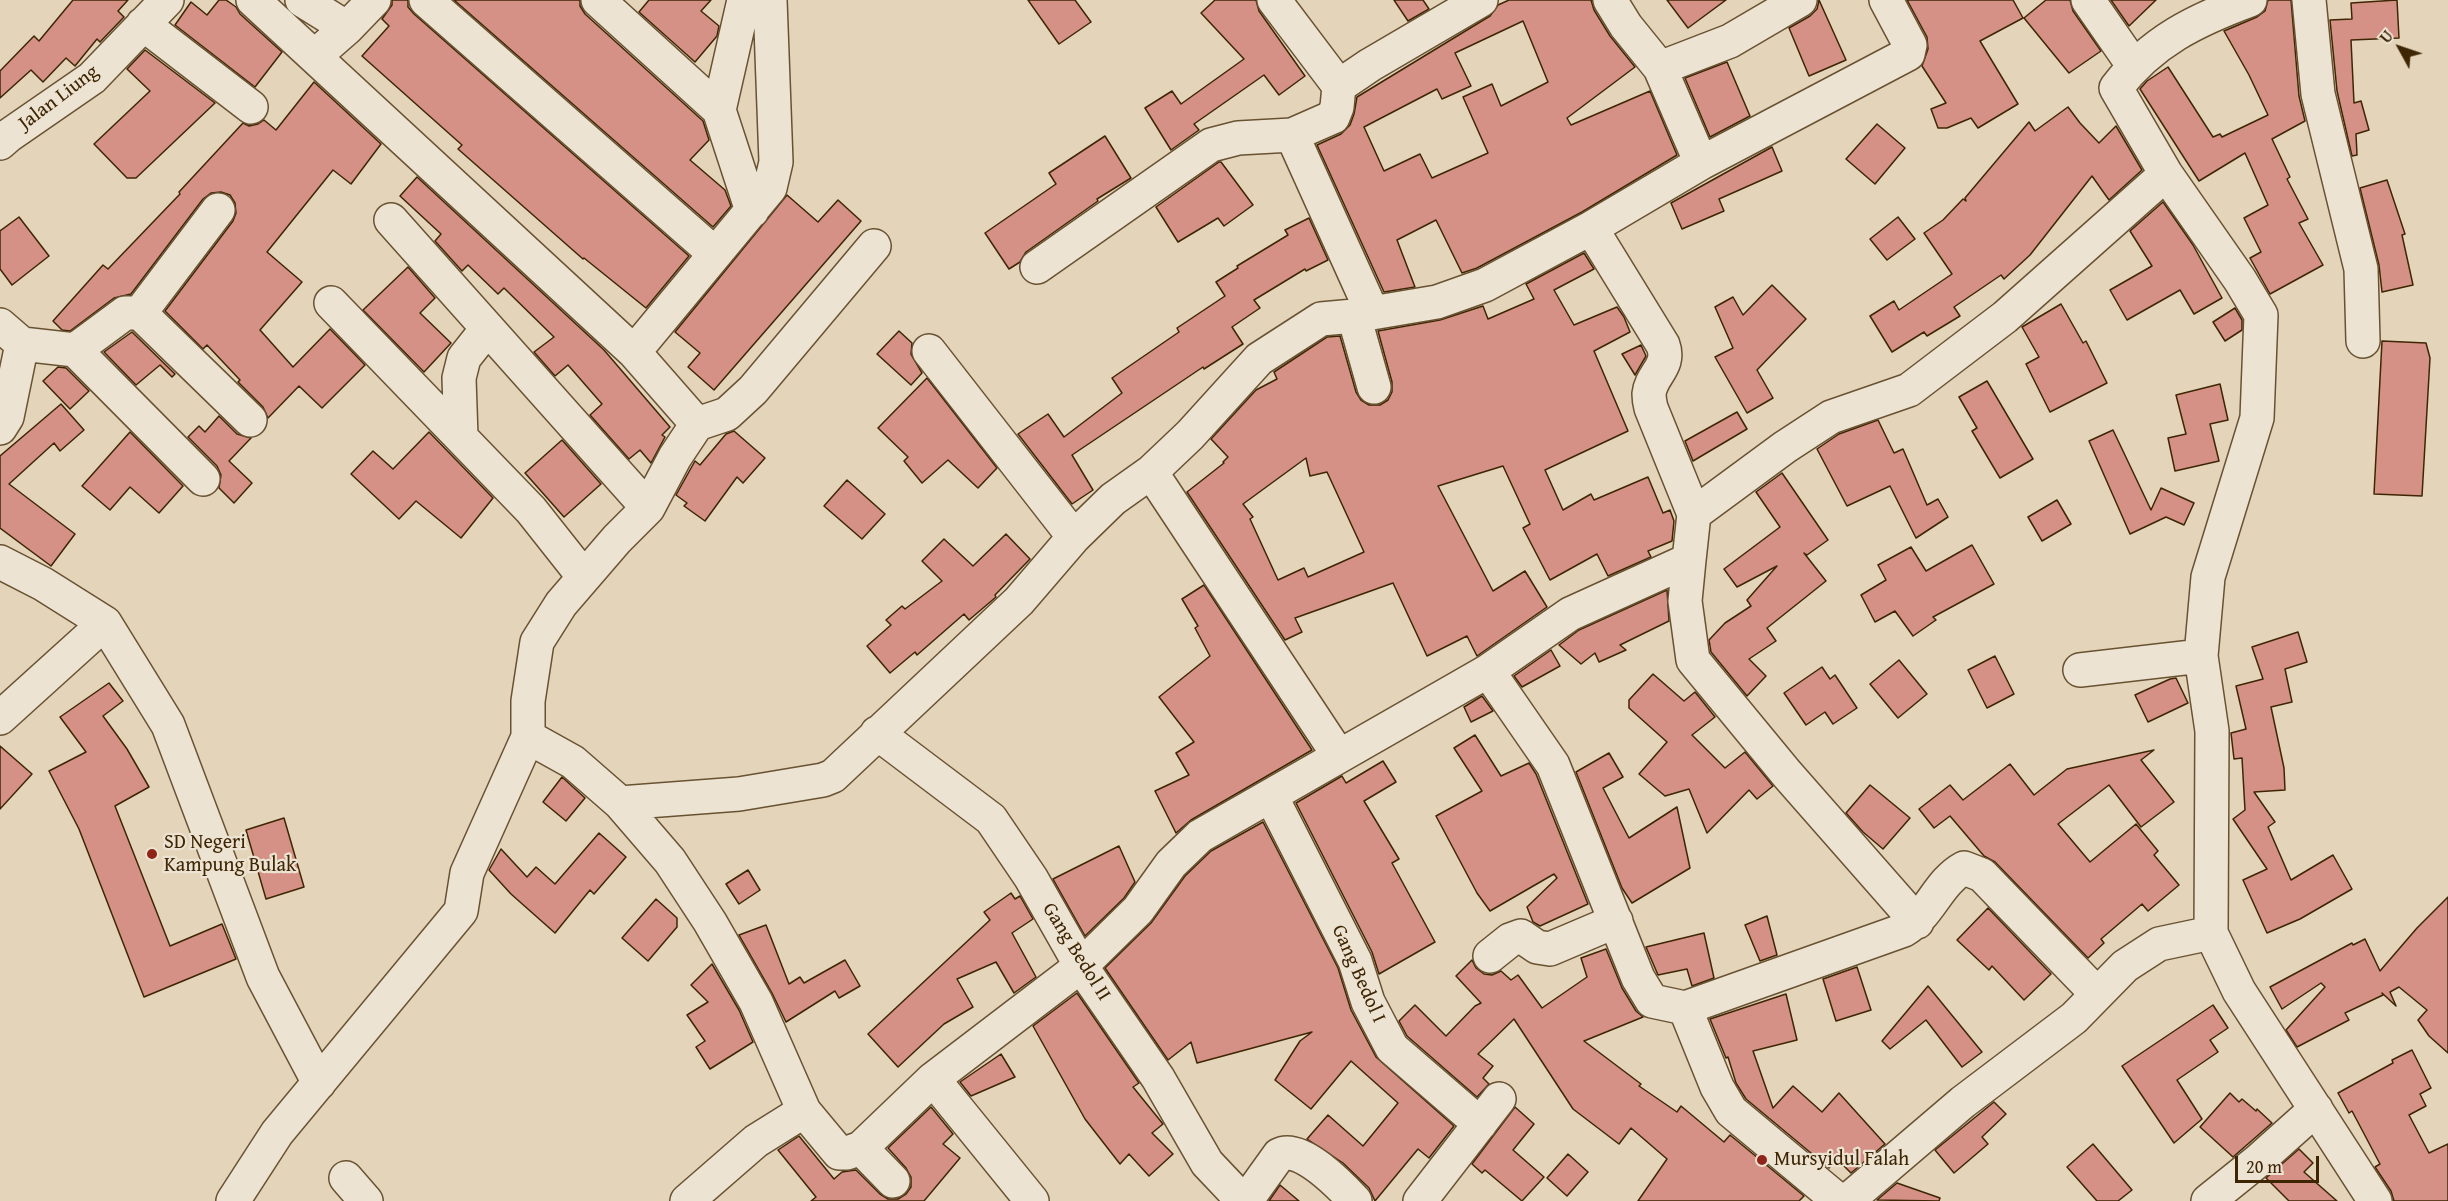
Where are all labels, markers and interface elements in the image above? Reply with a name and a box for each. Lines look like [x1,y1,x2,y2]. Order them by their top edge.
north arrow [2370,18,2430,78]
text: U [2374,25,2399,48]
street label: Jalan Liung [14,60,104,136]
place label: SD Negeri Kampung Bulak [164,831,296,878]
marker: SD Negeri Kampung Bulak [145,847,159,861]
street label: Gang Bedol II [1036,899,1116,1005]
street label: Gang Bedol I [1326,921,1390,1027]
scale bar [2238,1144,2322,1182]
place label: Mursyidul Falah [1774,1148,1909,1172]
marker: Mursyidul Falah [1755,1153,1769,1167]
text: 20 m [2246,1153,2282,1180]

